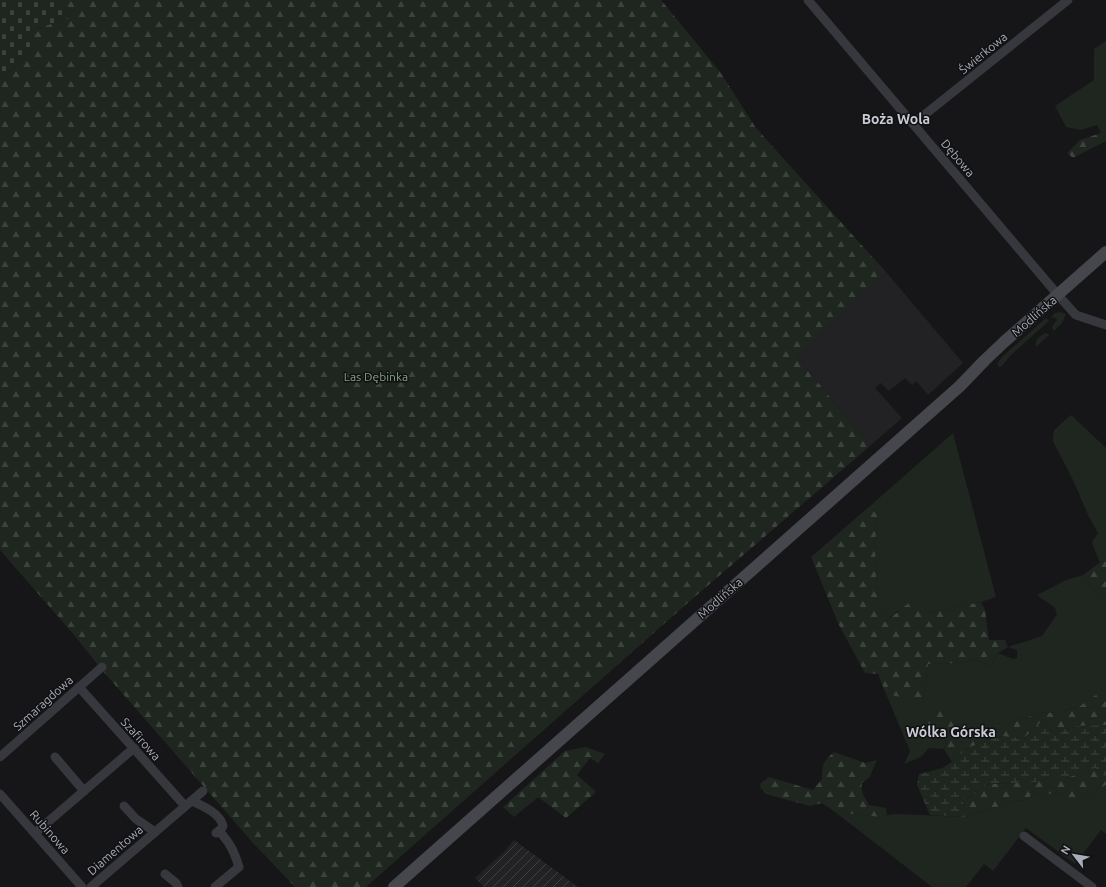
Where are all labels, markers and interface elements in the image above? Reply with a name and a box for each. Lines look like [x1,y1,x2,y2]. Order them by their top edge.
street label: Świerkowa [956,30,1010,76]
district label: Boża Wola [862,111,930,127]
street label: Dębowa [939,137,977,179]
street label: Modlińska [1009,293,1059,339]
park label: Las Dębinka [344,370,408,383]
street label: Modlińska [695,575,745,621]
street label: Szmaragdowa [11,673,75,733]
street label: Szafirowa [119,715,163,763]
district label: Wólka Górska [906,724,996,740]
street label: Rubinowa [28,808,72,856]
street label: Diamentowa [85,823,145,877]
north arrow [1054,835,1094,875]
text: N [1058,843,1073,856]

